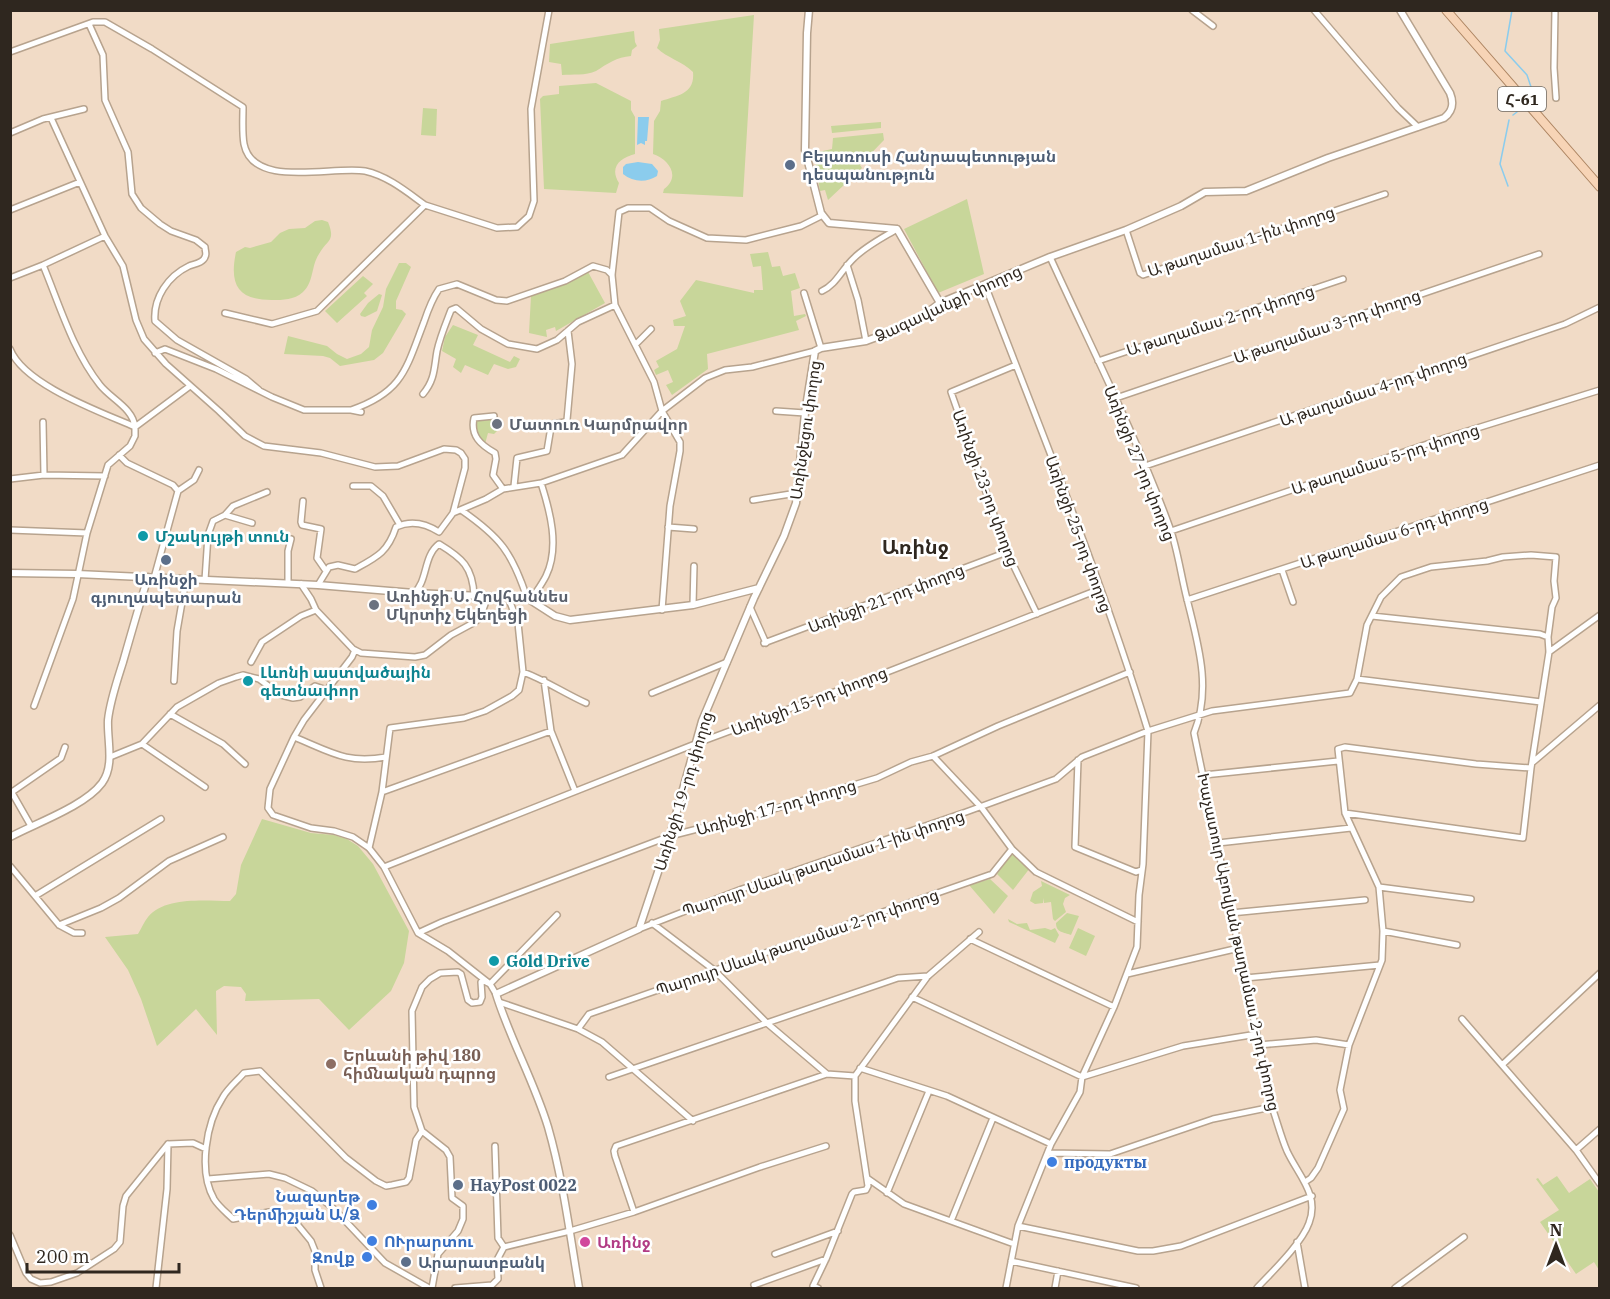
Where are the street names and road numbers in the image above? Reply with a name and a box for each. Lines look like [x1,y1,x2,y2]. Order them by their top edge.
road number: Հ-61 [1498,87,1546,111]
street label: Ա թաղամաս 1-ին փողոց [1145,201,1337,281]
street label: Ձագավանքի փողոց [871,260,1025,346]
street label: Ա թաղամաս 2-րդ փողոց [1123,280,1317,360]
street label: Ա թաղամաս 3-րդ փողոց [1231,285,1423,367]
street label: Ա թաղամաս 4-րդ փողոց [1277,348,1469,430]
street label: Առինջեցու փողոց [785,359,825,501]
street label: Առինջի 27-րդ փողոց [1100,382,1180,544]
street label: Առինջի 23-րդ փողոց [948,407,1024,569]
street label: Ա թաղամաս 5-րդ փողոց [1288,419,1482,499]
street label: Առինջի 25-րդ փողոց [1041,453,1117,615]
street label: Ա թաղամաս 6-րդ փողոց [1297,493,1491,573]
street label: Առինջի 21-րդ փողոց [805,559,967,637]
street label: Առինջի 15-րդ փողոց [728,662,890,740]
street label: Առինջի 19-րդ փողոց [649,709,717,873]
street label: Խաչատուր Աբովյան թաղամաս 2-րդ փողոց [1193,771,1285,1113]
street label: Առինջի 17-րդ փողոց [694,775,858,839]
street label: Պարույր Սևակ թաղամաս 1-ին փողոց [679,805,967,921]
street label: Պարույր Սևակ թաղամաս 2-րդ փողոց [653,884,941,1000]

